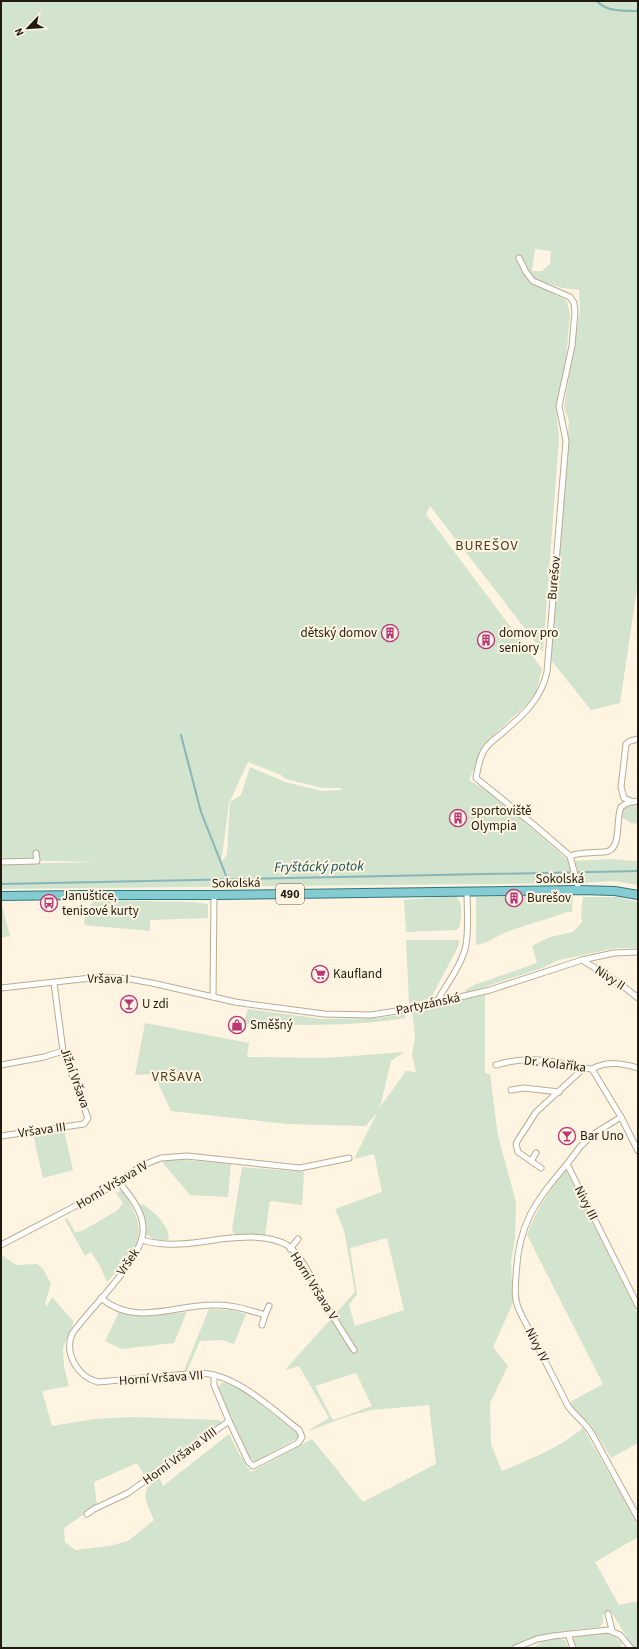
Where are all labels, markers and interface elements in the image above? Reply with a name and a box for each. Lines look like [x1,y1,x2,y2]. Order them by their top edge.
north arrow [8,8,48,48]
text: N [11,26,28,39]
district label: BUREŠOV [455,536,519,556]
street label: Burešov [543,555,565,601]
building icon: dětský domov [380,623,400,643]
place label: dětský domov [301,624,377,642]
place label: domov pro seniory [499,624,558,657]
building icon: domov pro seniory [476,630,496,650]
place label: sportoviště Olympia [471,802,532,835]
building icon: sportoviště Olympia [448,808,468,828]
water label: Fryštácký potok [274,856,364,878]
street label: Sokolská [536,870,584,888]
street label: Sokolská [211,874,261,892]
road number: 490 [276,884,304,904]
place label: Januštice, tenisové kurty [62,887,139,920]
building icon: Burešov [504,888,524,908]
place label: Burešov [527,889,571,907]
bus stop icon: Januštice, tenisové kurty [39,893,59,913]
street label: Nivy II [591,961,629,995]
supermarket icon: Kaufland [310,964,330,984]
place label: Kaufland [333,965,382,983]
street label: Vršava I [87,970,129,988]
street label: Partyzánská [394,988,462,1020]
bar icon: U zdi [119,994,139,1014]
place label: U zdi [142,995,169,1013]
shop icon: Směšný [227,1015,247,1035]
place label: Směšný [250,1016,293,1034]
street label: Jižní Vršava [56,1045,94,1111]
street label: Dr. Kolaříka [523,1051,587,1077]
district label: VRŠAVA [152,1067,202,1087]
street label: Vršava III [17,1118,67,1142]
bar icon: Bar Uno [557,1126,577,1146]
place label: Bar Uno [580,1127,624,1145]
street label: Horní Vršava IV [73,1156,152,1214]
street label: Nivy III [570,1183,602,1223]
street label: Vršek [112,1244,144,1279]
street label: Horní Vršava V [286,1248,342,1324]
street label: Nivy IV [521,1325,553,1366]
street label: Horní Vršava VII [118,1366,204,1390]
street label: Horní Vršava VIII [139,1423,221,1489]

